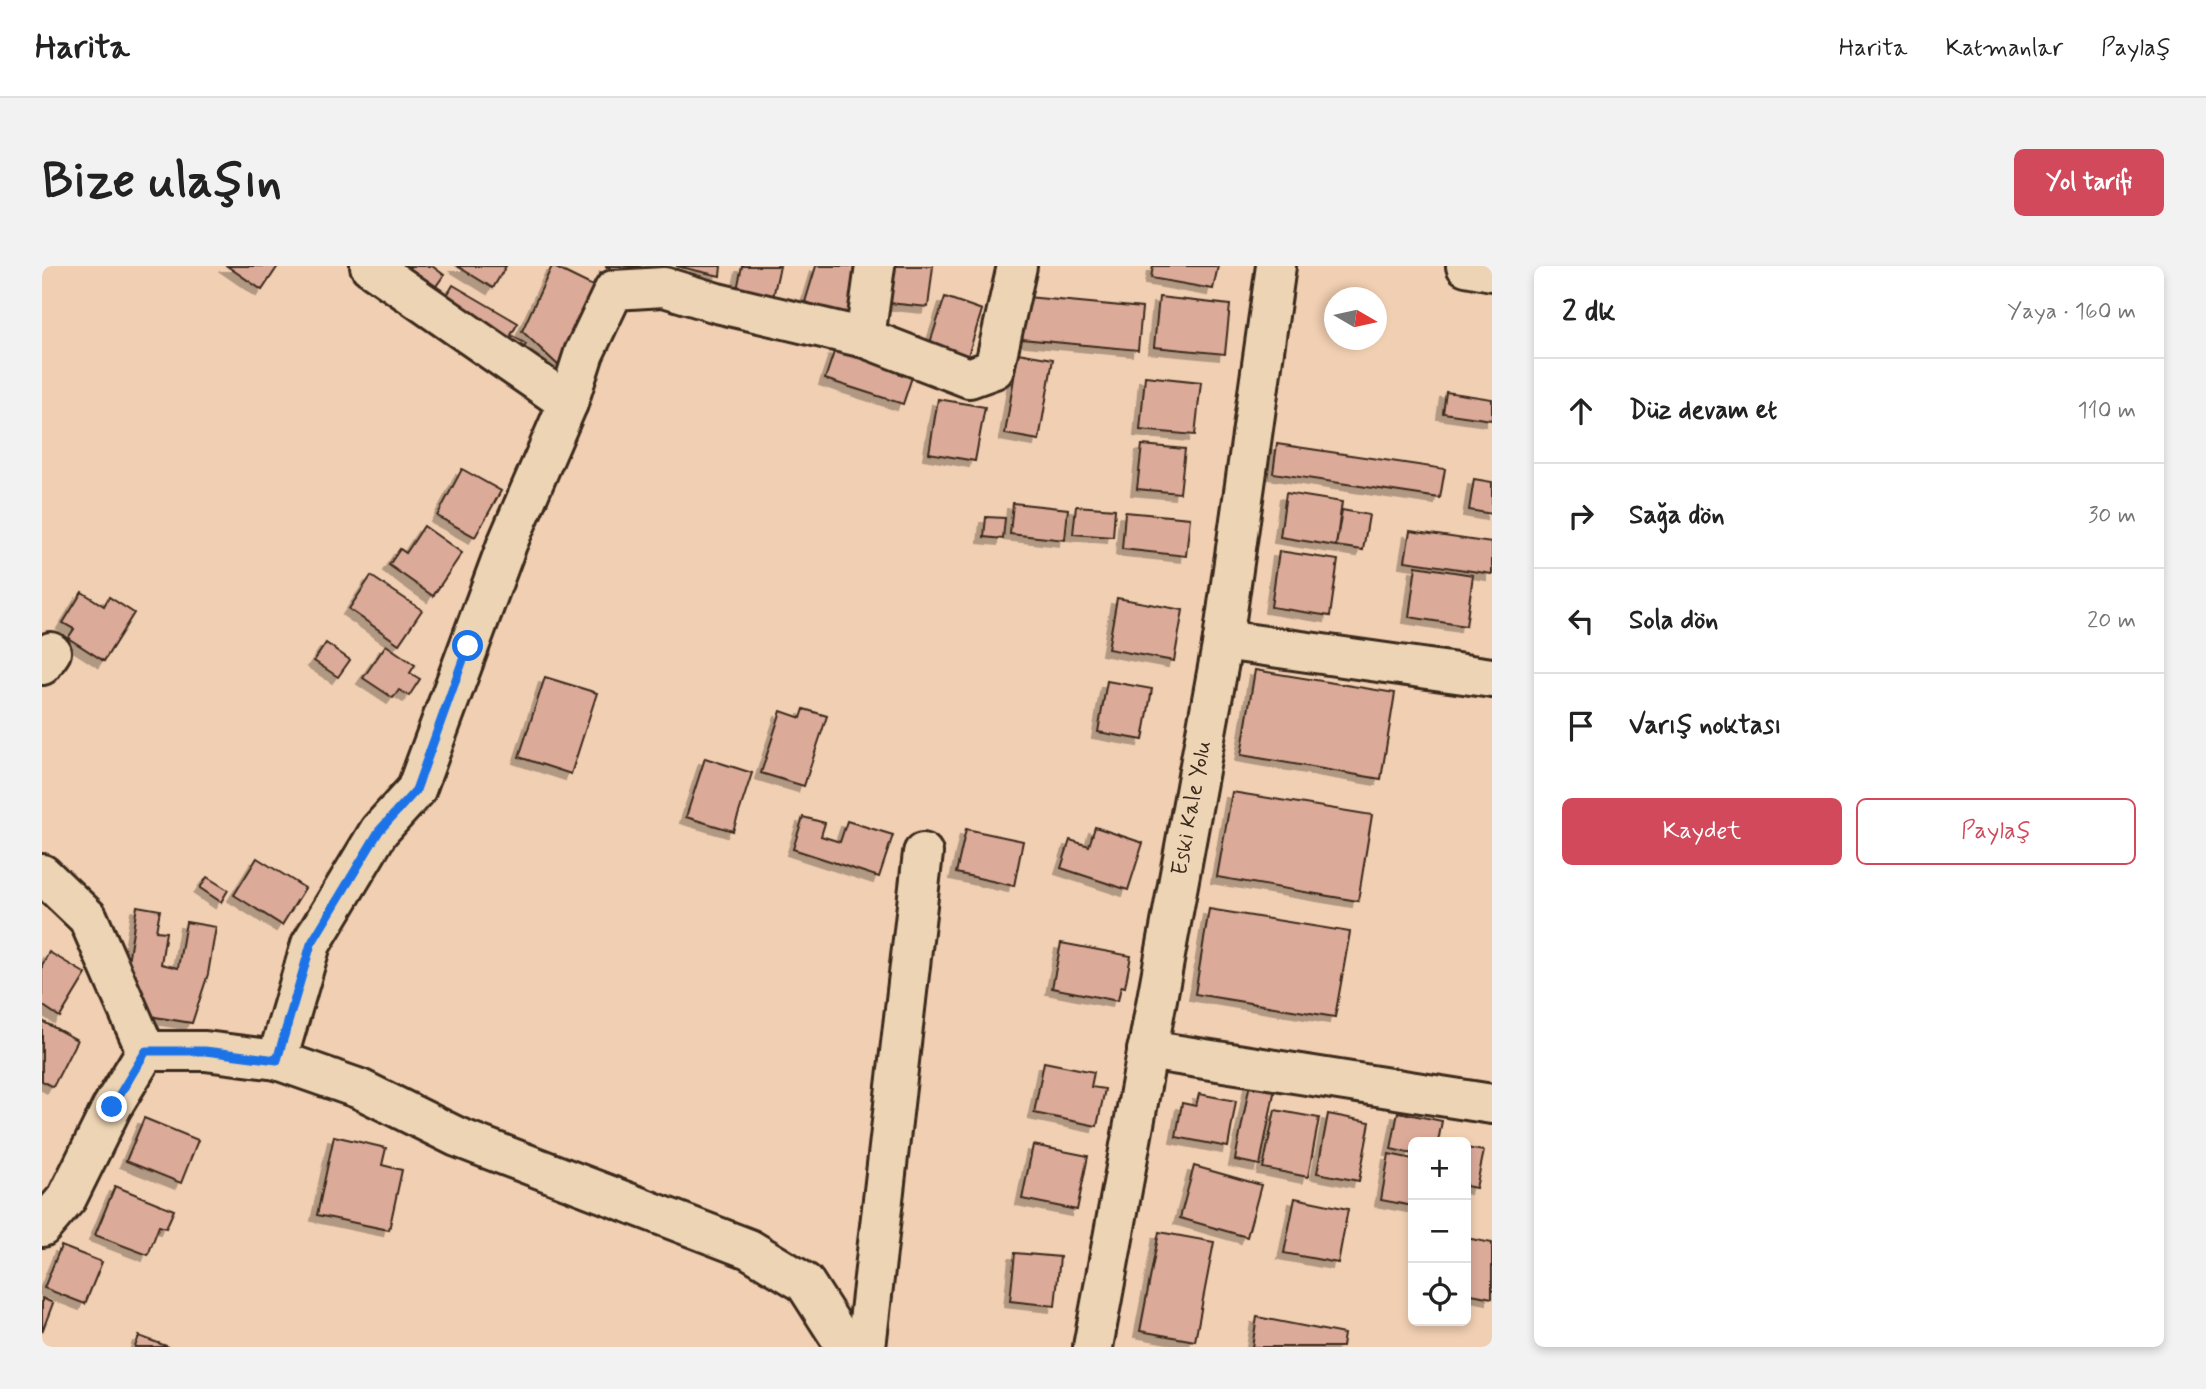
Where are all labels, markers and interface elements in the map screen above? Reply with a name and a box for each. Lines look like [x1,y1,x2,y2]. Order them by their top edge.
text: Harita [35,26,130,70]
text: Harita [1839,33,1907,64]
text: Katmanlar [1945,33,2063,64]
text: Paylaş [2101,33,2171,64]
button: Yol tarifi [2014,149,2164,216]
text: Bize ulaşın [42,150,282,215]
north arrow [1324,287,1387,350]
text: 2 dk [1562,292,1615,331]
text: Yaya · 160 m [2007,297,2136,327]
icon: ahead [1562,392,1600,430]
text: Düz devam et [1629,394,1777,428]
text: 110 m [2077,396,2136,426]
icon: right [1562,497,1600,535]
text: Sağa dön [1629,499,1725,533]
text: 30 m [2088,501,2136,531]
icon: left [1562,602,1600,640]
text: Sola dön [1629,604,1718,638]
text: 20 m [2087,606,2136,636]
route start [452,630,483,661]
icon: arrive [1562,707,1600,745]
text: Varış noktası [1629,709,1781,743]
street label: Eski Kale Yolu [1165,738,1219,878]
button: Kaydet [1562,798,1842,865]
button: Paylaş [1856,798,2136,865]
route end [96,1091,127,1122]
map controls [1408,1137,1471,1326]
button: + [1408,1137,1471,1200]
button: − [1408,1200,1471,1263]
button: locate [1408,1263,1471,1326]

